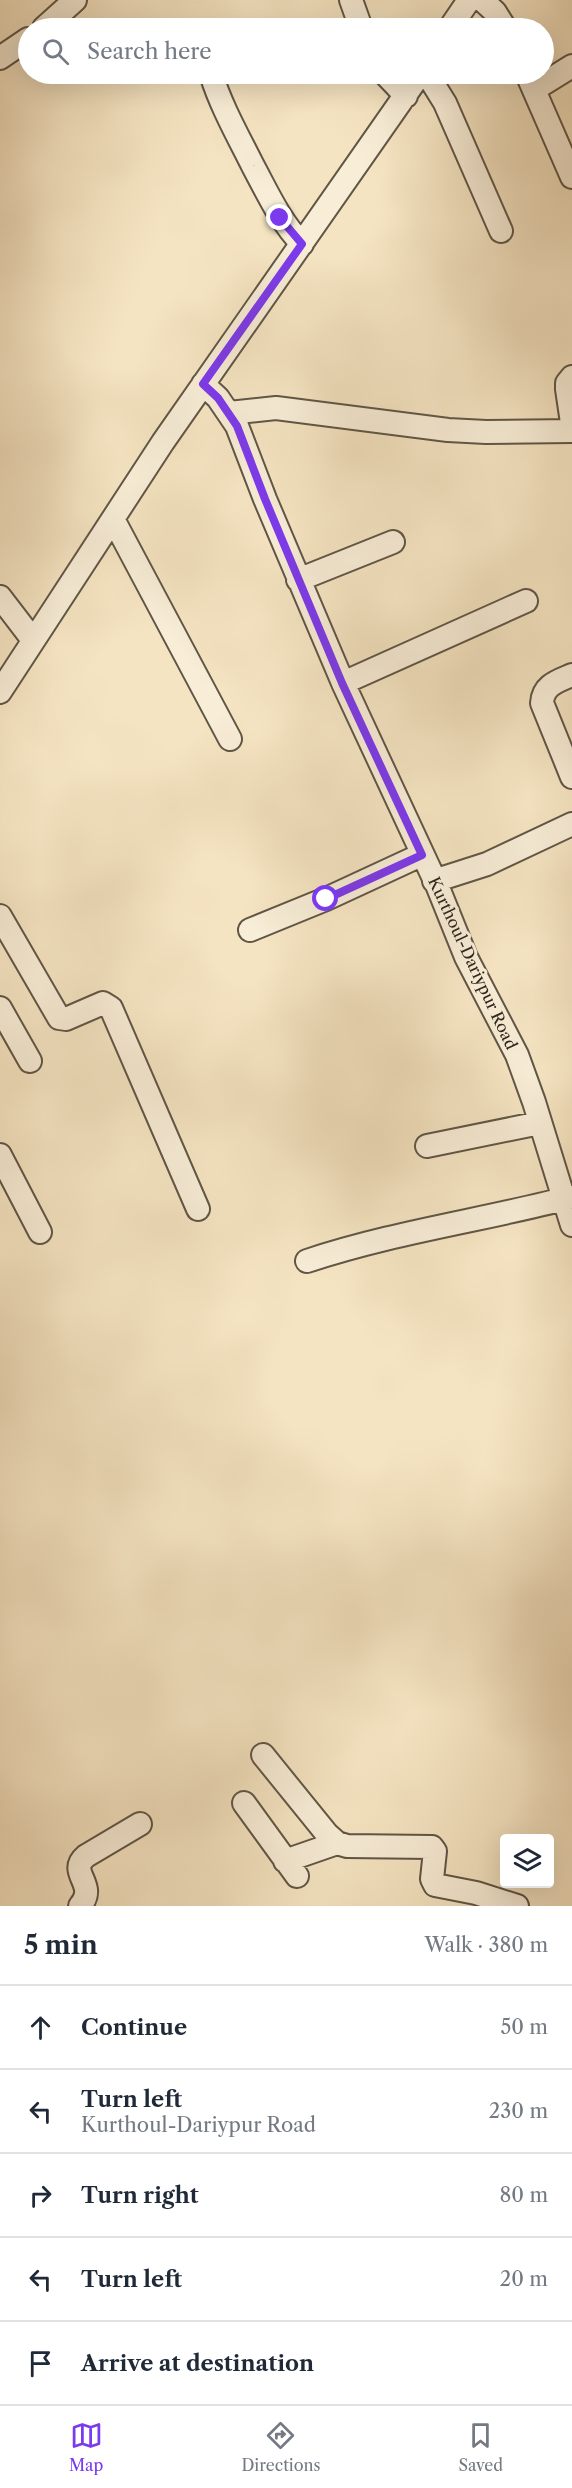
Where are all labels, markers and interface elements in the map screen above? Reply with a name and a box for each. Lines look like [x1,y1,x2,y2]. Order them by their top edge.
search box [18,18,554,84]
icon: search [39,35,72,68]
text: Search here [87,38,212,65]
route end [266,204,292,230]
street label: Kurthoul-Dariypur Road [424,874,522,1053]
route start [312,885,338,911]
map controls [500,1834,554,1888]
button: layers [500,1834,554,1888]
text: 5 min [24,1929,98,1961]
text: Walk · 380 m [424,1933,548,1957]
icon: ahead [24,2011,57,2044]
text: Continue [81,2014,187,2041]
text: 50 m [501,2015,548,2039]
text: Turn left [81,2086,182,2113]
icon: left [24,2095,57,2128]
text: 230 m [489,2099,548,2123]
text: Kurthoul-Dariypur Road [81,2113,316,2137]
icon: right [24,2179,57,2212]
text: Turn right [81,2182,199,2209]
text: 80 m [500,2183,548,2207]
icon: left [24,2263,57,2296]
text: Turn left [81,2266,182,2293]
text: 20 m [500,2267,548,2291]
icon: arrive [24,2347,57,2380]
text: Arrive at destination [81,2350,314,2377]
tab: Map [69,2419,103,2475]
tab: Directions [241,2419,320,2475]
tab: Saved [459,2419,503,2475]

